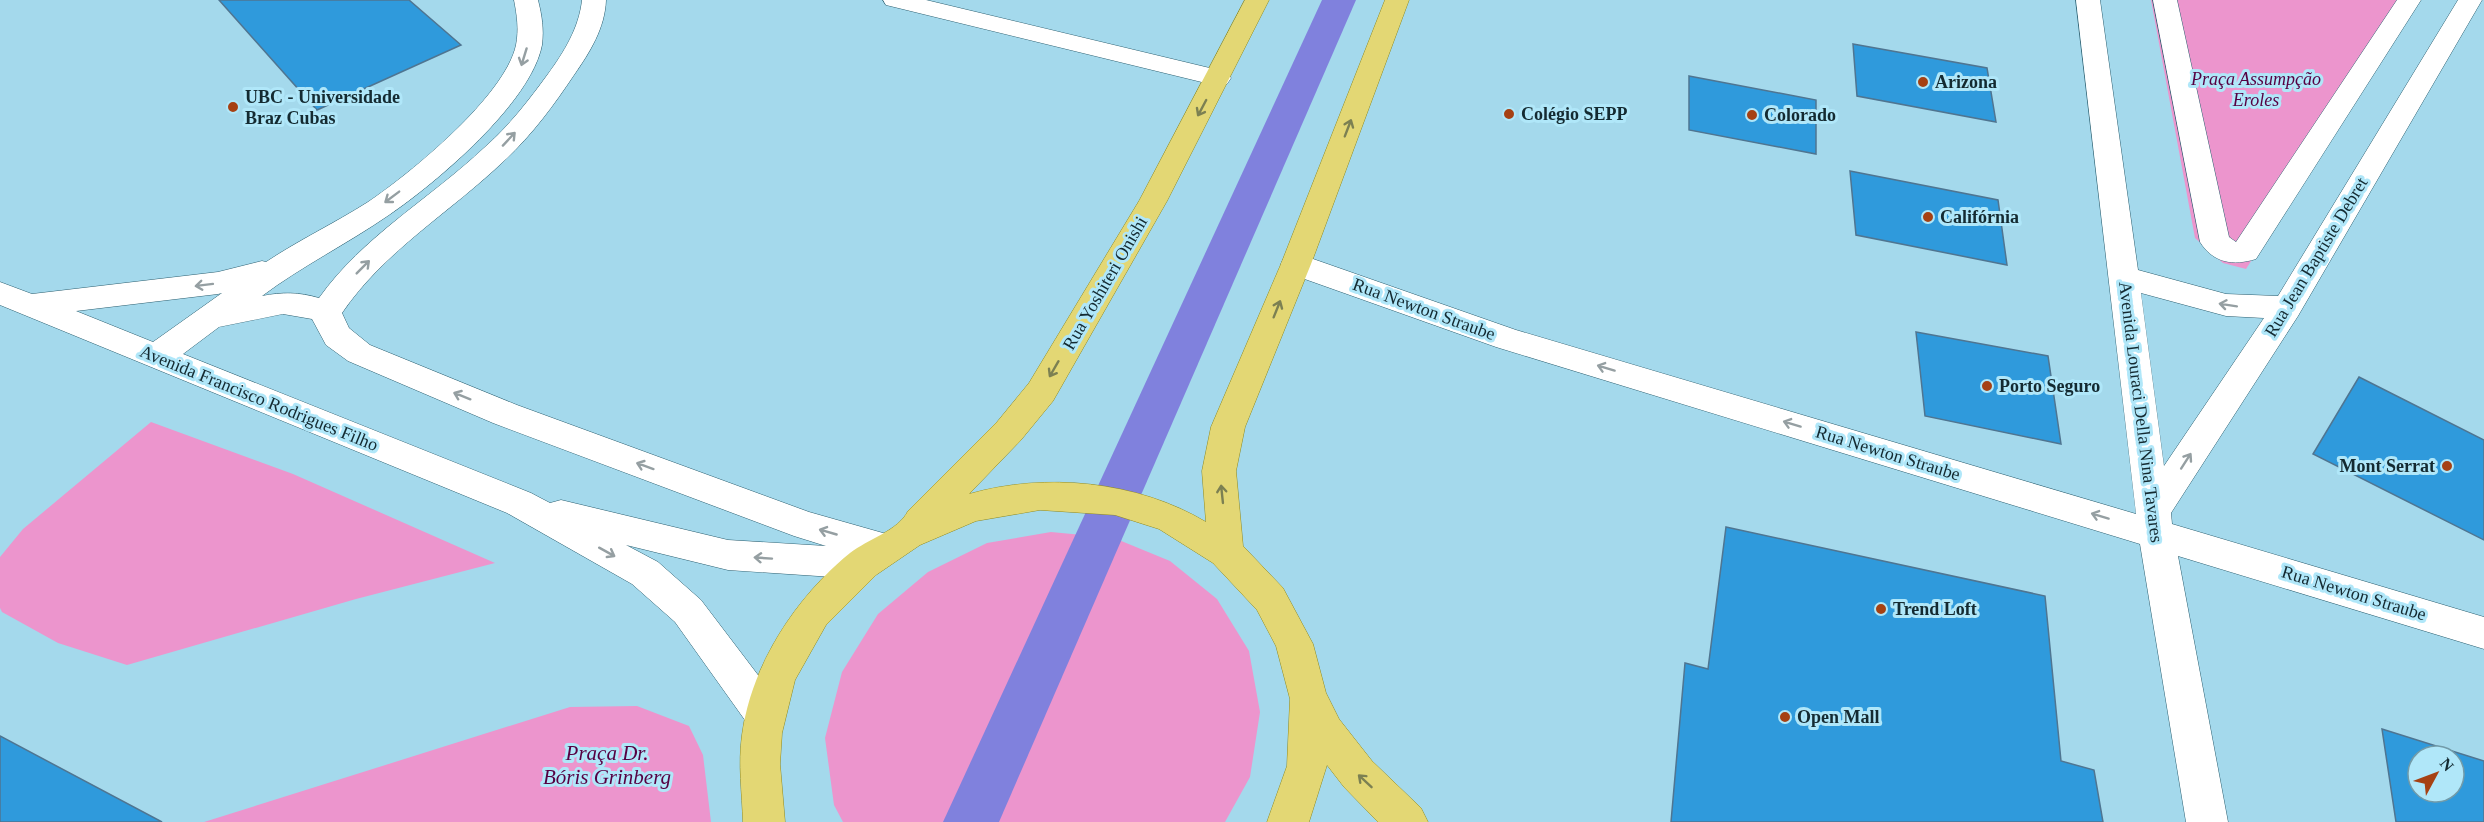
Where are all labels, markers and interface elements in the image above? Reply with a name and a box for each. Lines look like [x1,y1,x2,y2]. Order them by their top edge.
one-way arrow [518,47,529,66]
park label: Praça Assumpção Eroles [2190,69,2321,110]
place label: Arizona [1935,72,1997,92]
marker: Arizona [1916,75,1930,89]
place label: UBC - Universidade Braz Cubas [245,87,400,128]
one-way arrow [1196,99,1208,116]
marker: UBC - Universidade Braz Cubas [226,100,240,114]
place label: Colégio SEPP [1521,104,1628,124]
place label: Colorado [1764,105,1836,125]
marker: Colégio SEPP [1502,107,1516,121]
marker: Colorado [1745,108,1759,122]
one-way arrow [1343,119,1354,138]
one-way arrow [502,131,516,146]
street label: Rua Jean Baptiste Debret [2260,174,2372,340]
one-way arrow [385,191,401,204]
place label: Califórnia [1940,207,2019,227]
marker: Califórnia [1921,210,1935,224]
street label: Rua Yoshiteri Onishi [1059,213,1151,353]
one-way arrow [355,259,370,274]
street label: Rua Newton Straube [1350,274,1498,344]
one-way arrow [195,280,215,291]
street label: Avenida Louraci Della Nina Tavares [2115,280,2167,544]
one-way arrow [2219,299,2239,310]
one-way arrow [1272,301,1283,319]
street label: Avenida Francisco Rodrigues Filho [137,341,381,455]
one-way arrow [1048,360,1060,377]
one-way arrow [1596,362,1615,373]
place label: Porto Seguro [1999,376,2100,396]
marker: Porto Seguro [1980,379,1994,393]
one-way arrow [454,390,472,401]
one-way arrow [1783,418,1802,429]
street label: Rua Newton Straube [1813,422,1963,484]
one-way arrow [2180,454,2192,470]
place label: Mont Serrat [2340,456,2435,476]
one-way arrow [636,459,655,470]
marker: Mont Serrat [2440,459,2454,473]
one-way arrow [1216,484,1227,504]
one-way arrow [2091,510,2110,521]
one-way arrow [819,526,838,537]
one-way arrow [597,547,615,558]
one-way arrow [754,552,774,563]
street label: Rua Newton Straube [2279,562,2429,624]
place label: Trend Loft [1893,599,1977,619]
marker: Trend Loft [1874,602,1888,616]
place label: Open Mall [1797,707,1880,727]
marker: Open Mall [1778,710,1792,724]
park label: Praça Dr. Bóris Grinberg [543,741,671,789]
north arrow [2406,744,2466,804]
text: N [2437,755,2457,775]
one-way arrow [1358,774,1373,789]

